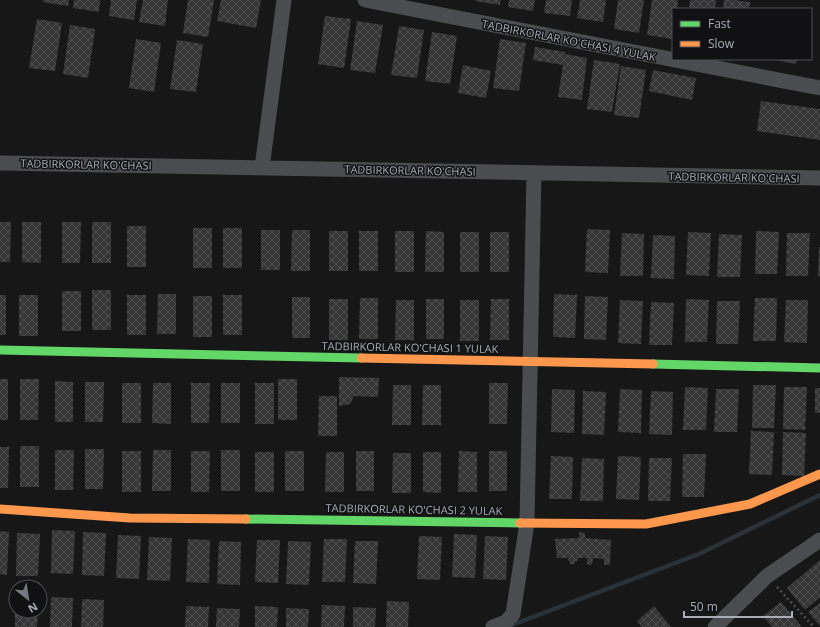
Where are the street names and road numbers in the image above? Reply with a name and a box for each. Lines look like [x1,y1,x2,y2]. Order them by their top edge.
street label: TADBIRKORLAR KO'CHASI 4 YULAK [481,16,657,64]
street label: TADBIRKORLAR KO'CHASI [20,155,152,173]
street label: TADBIRKORLAR KO'CHASI [344,161,476,179]
street label: TADBIRKORLAR KO'CHASI [668,168,800,186]
street label: TADBIRKORLAR KO'CHASI 1 YULAK [321,338,499,356]
street label: TADBIRKORLAR KO'CHASI 2 YULAK [325,500,503,518]

